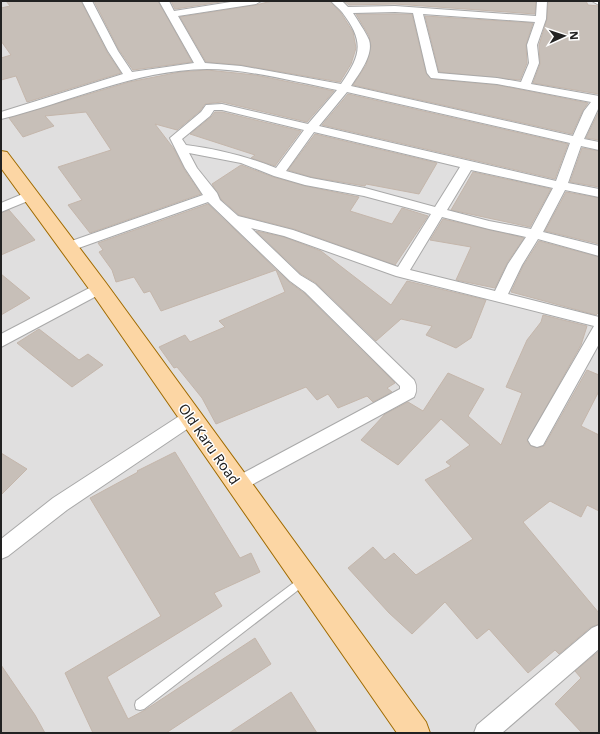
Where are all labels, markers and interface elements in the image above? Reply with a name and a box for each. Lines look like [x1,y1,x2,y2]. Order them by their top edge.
north arrow [544,16,584,56]
text: N [567,31,582,40]
street label: Old Karu Road [174,399,244,488]

